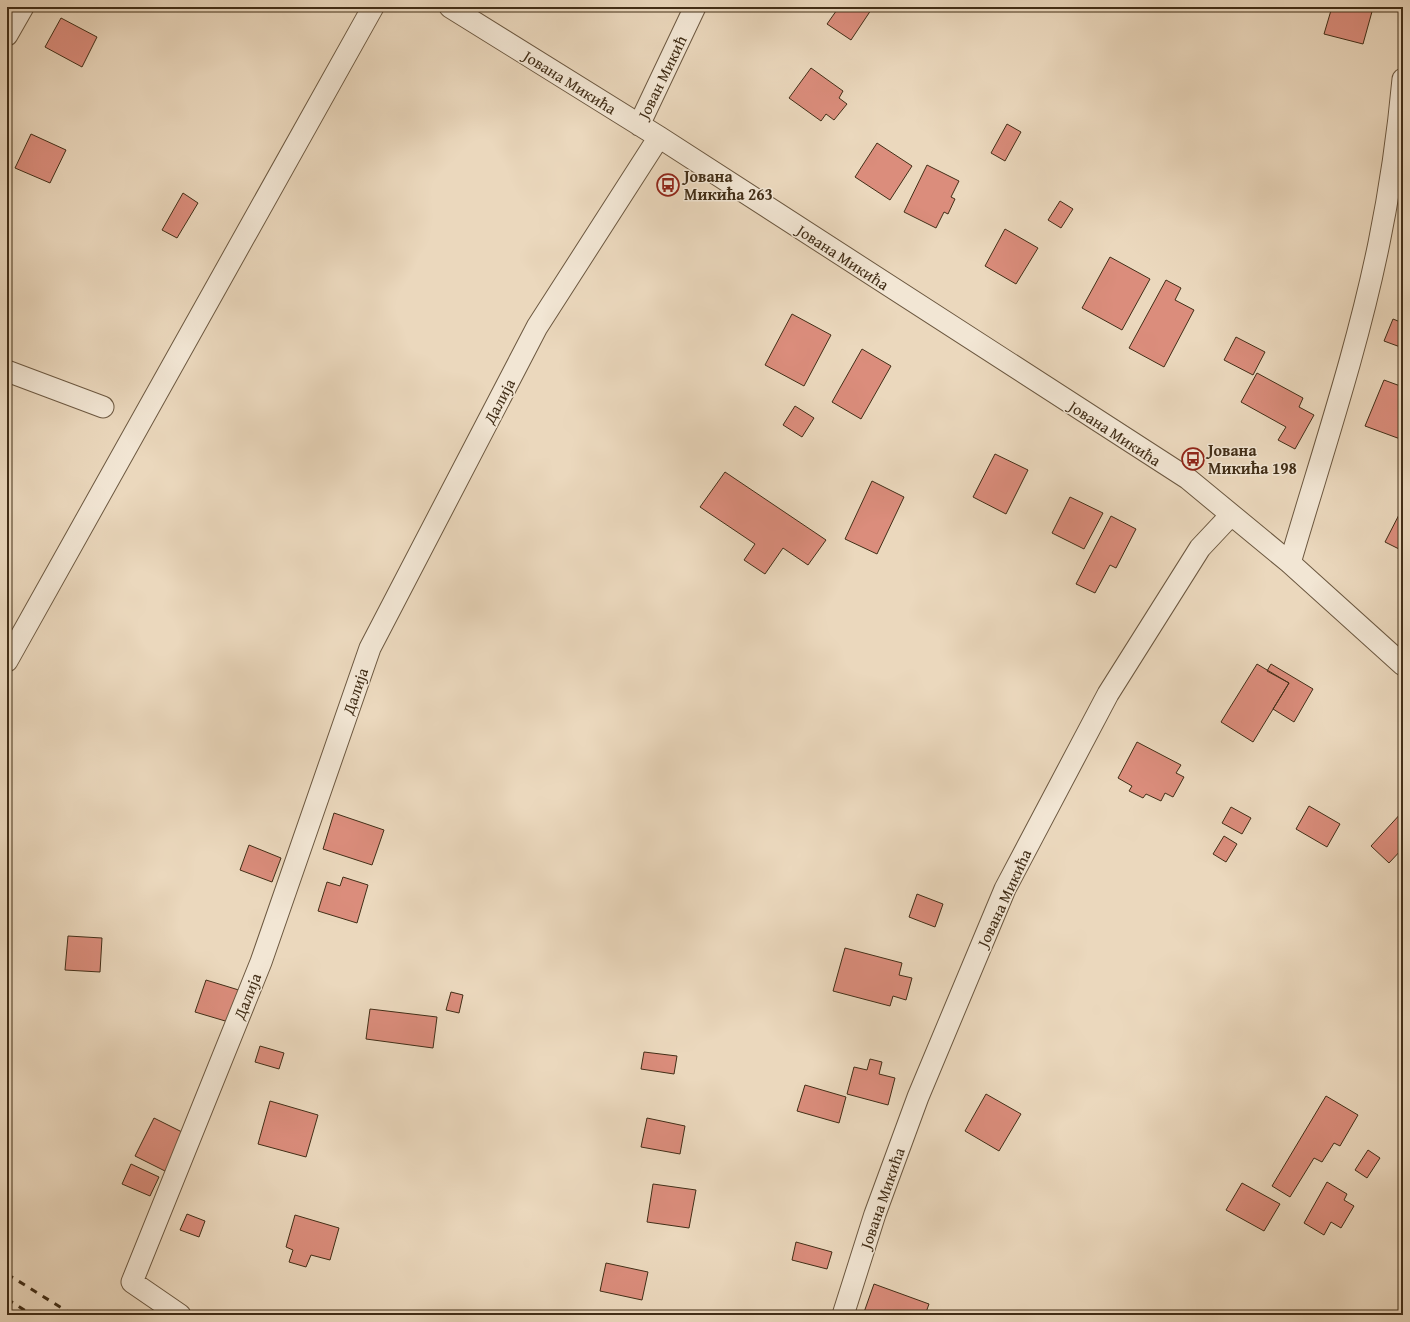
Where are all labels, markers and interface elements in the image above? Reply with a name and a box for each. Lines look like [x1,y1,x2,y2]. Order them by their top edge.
street label: Јован Микић [631,31,693,125]
street label: Јована Микића [517,43,621,120]
place label: Јована Микића 263 [681,164,773,206]
bus stop icon: Јована Микића 263 [655,172,681,198]
street label: Јована Микића [790,217,894,296]
street label: Далија [477,374,521,429]
street label: Јована Микића [1062,393,1166,472]
place label: Јована Микића 198 [1205,438,1297,480]
bus stop icon: Јована Микића 198 [1180,446,1206,472]
street label: Далија [336,664,374,719]
street label: Јована Микића [970,845,1037,953]
street label: Далија [226,969,267,1024]
street label: Јована Микића [853,1144,911,1254]

